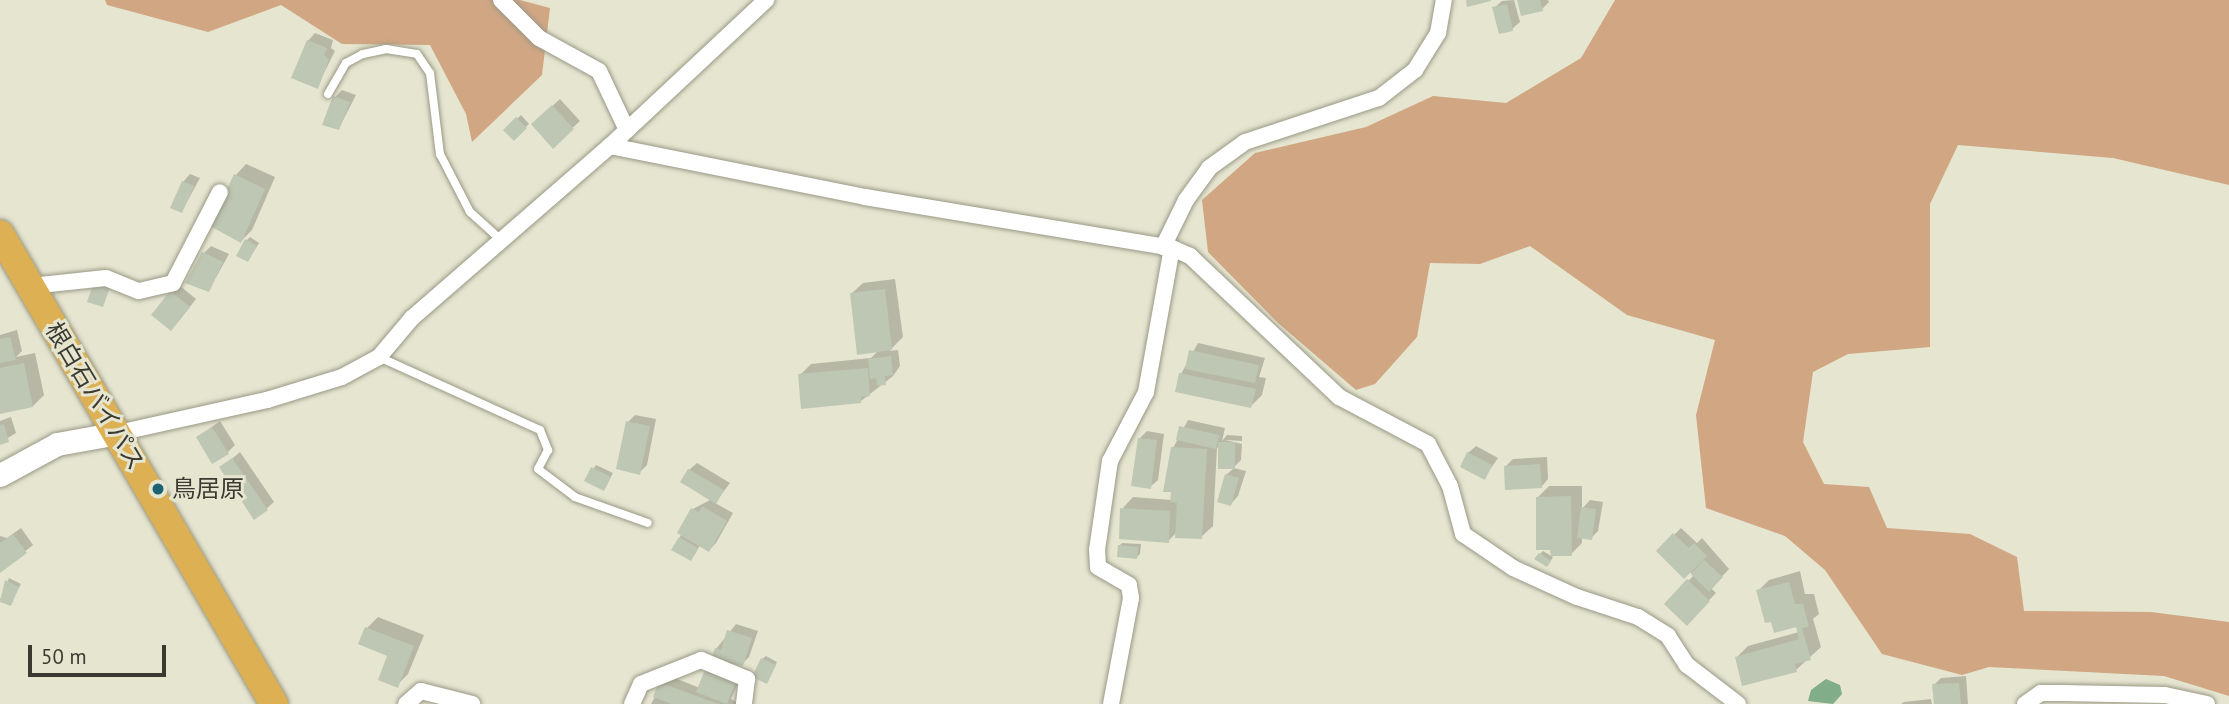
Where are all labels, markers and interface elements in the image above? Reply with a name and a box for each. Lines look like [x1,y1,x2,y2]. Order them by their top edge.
street label: 根白石バイパス [39,317,151,475]
place label: 鳥居原 [172,475,244,503]
marker: 鳥居原 [150,481,166,497]
scale bar [32,630,170,674]
text: 50 m [41,643,87,670]

